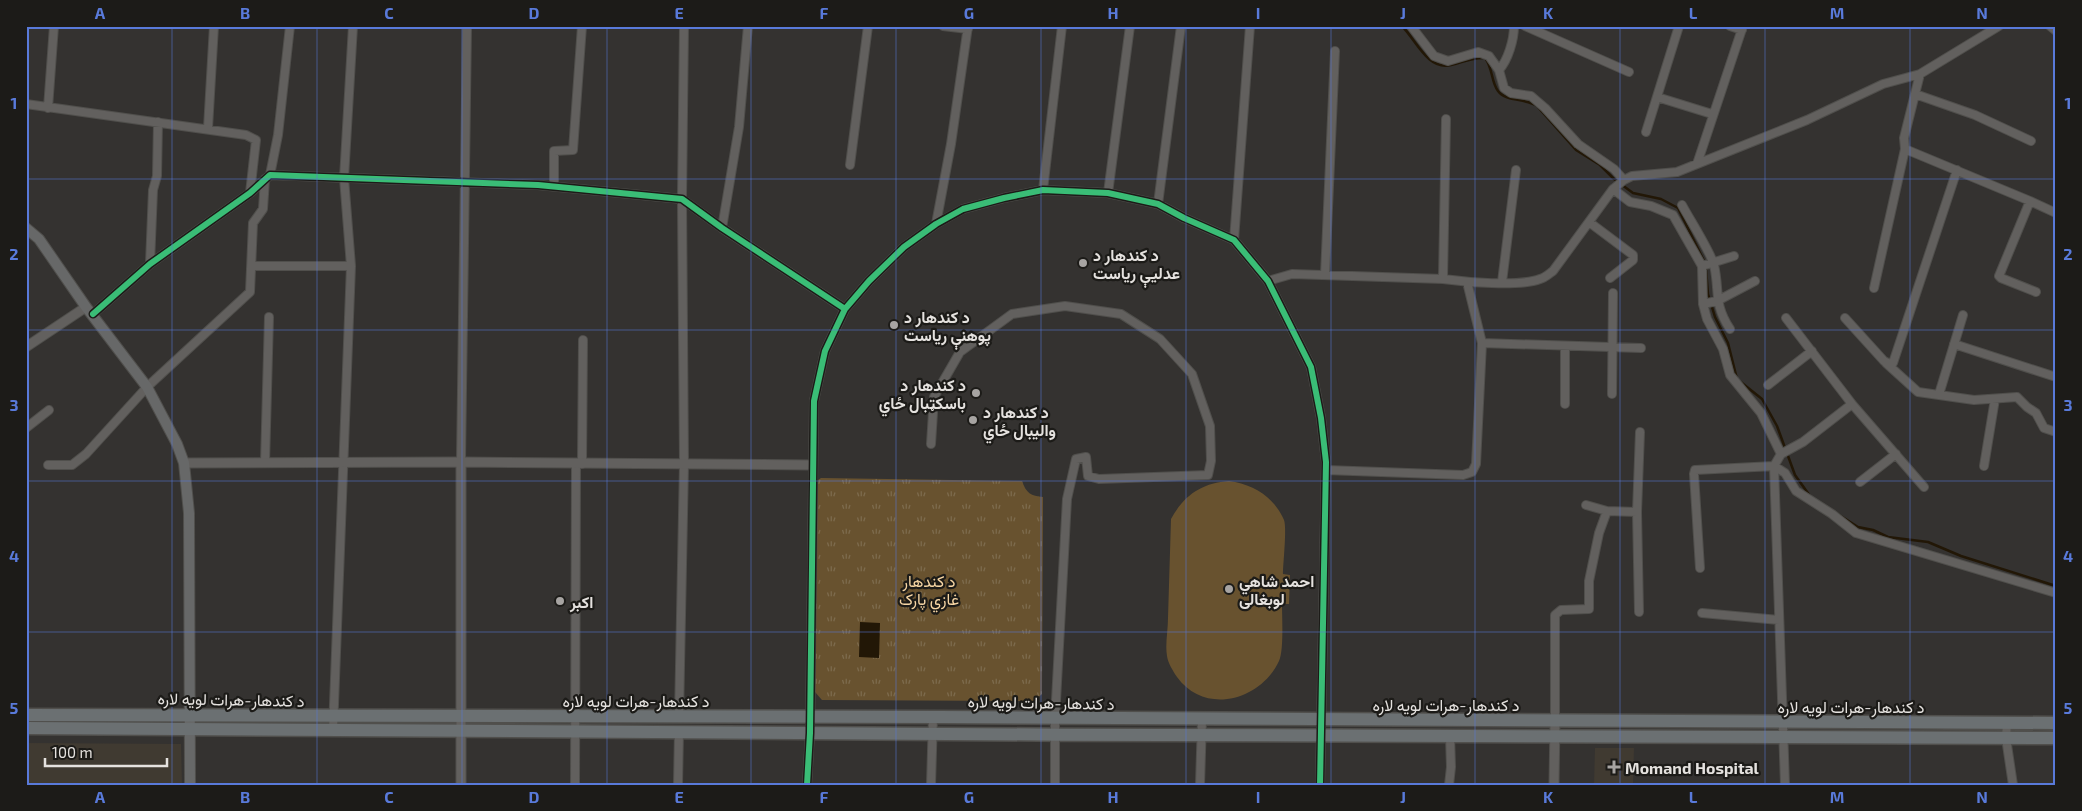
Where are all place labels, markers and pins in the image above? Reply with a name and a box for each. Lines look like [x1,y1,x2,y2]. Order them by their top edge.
place label: د کندهار د عدلیې رياست [1093,245,1180,289]
marker: د کندهار د عدلیې رياست [1077,257,1089,269]
place label: د کندهار د پوهنې رياست [904,307,991,351]
marker: د کندهار د پوهنې رياست [888,319,900,331]
place label: د کندهار د باسکټبال ځاي [879,375,966,417]
marker: د کندهار د باسکټبال ځاي [970,387,982,399]
place label: د کندهار د واليبال ځاي [983,402,1056,444]
marker: د کندهار د واليبال ځاي [967,414,979,426]
place label: احمد شاهي لوبغالی [1239,571,1314,610]
marker: احمد شاهي لوبغالی [1223,583,1235,595]
place label: اکبر [569,592,593,613]
marker: اکبر [554,595,566,607]
place label: Momand Hospital [1625,758,1760,777]
marker: Momand Hospital [1607,760,1621,774]

